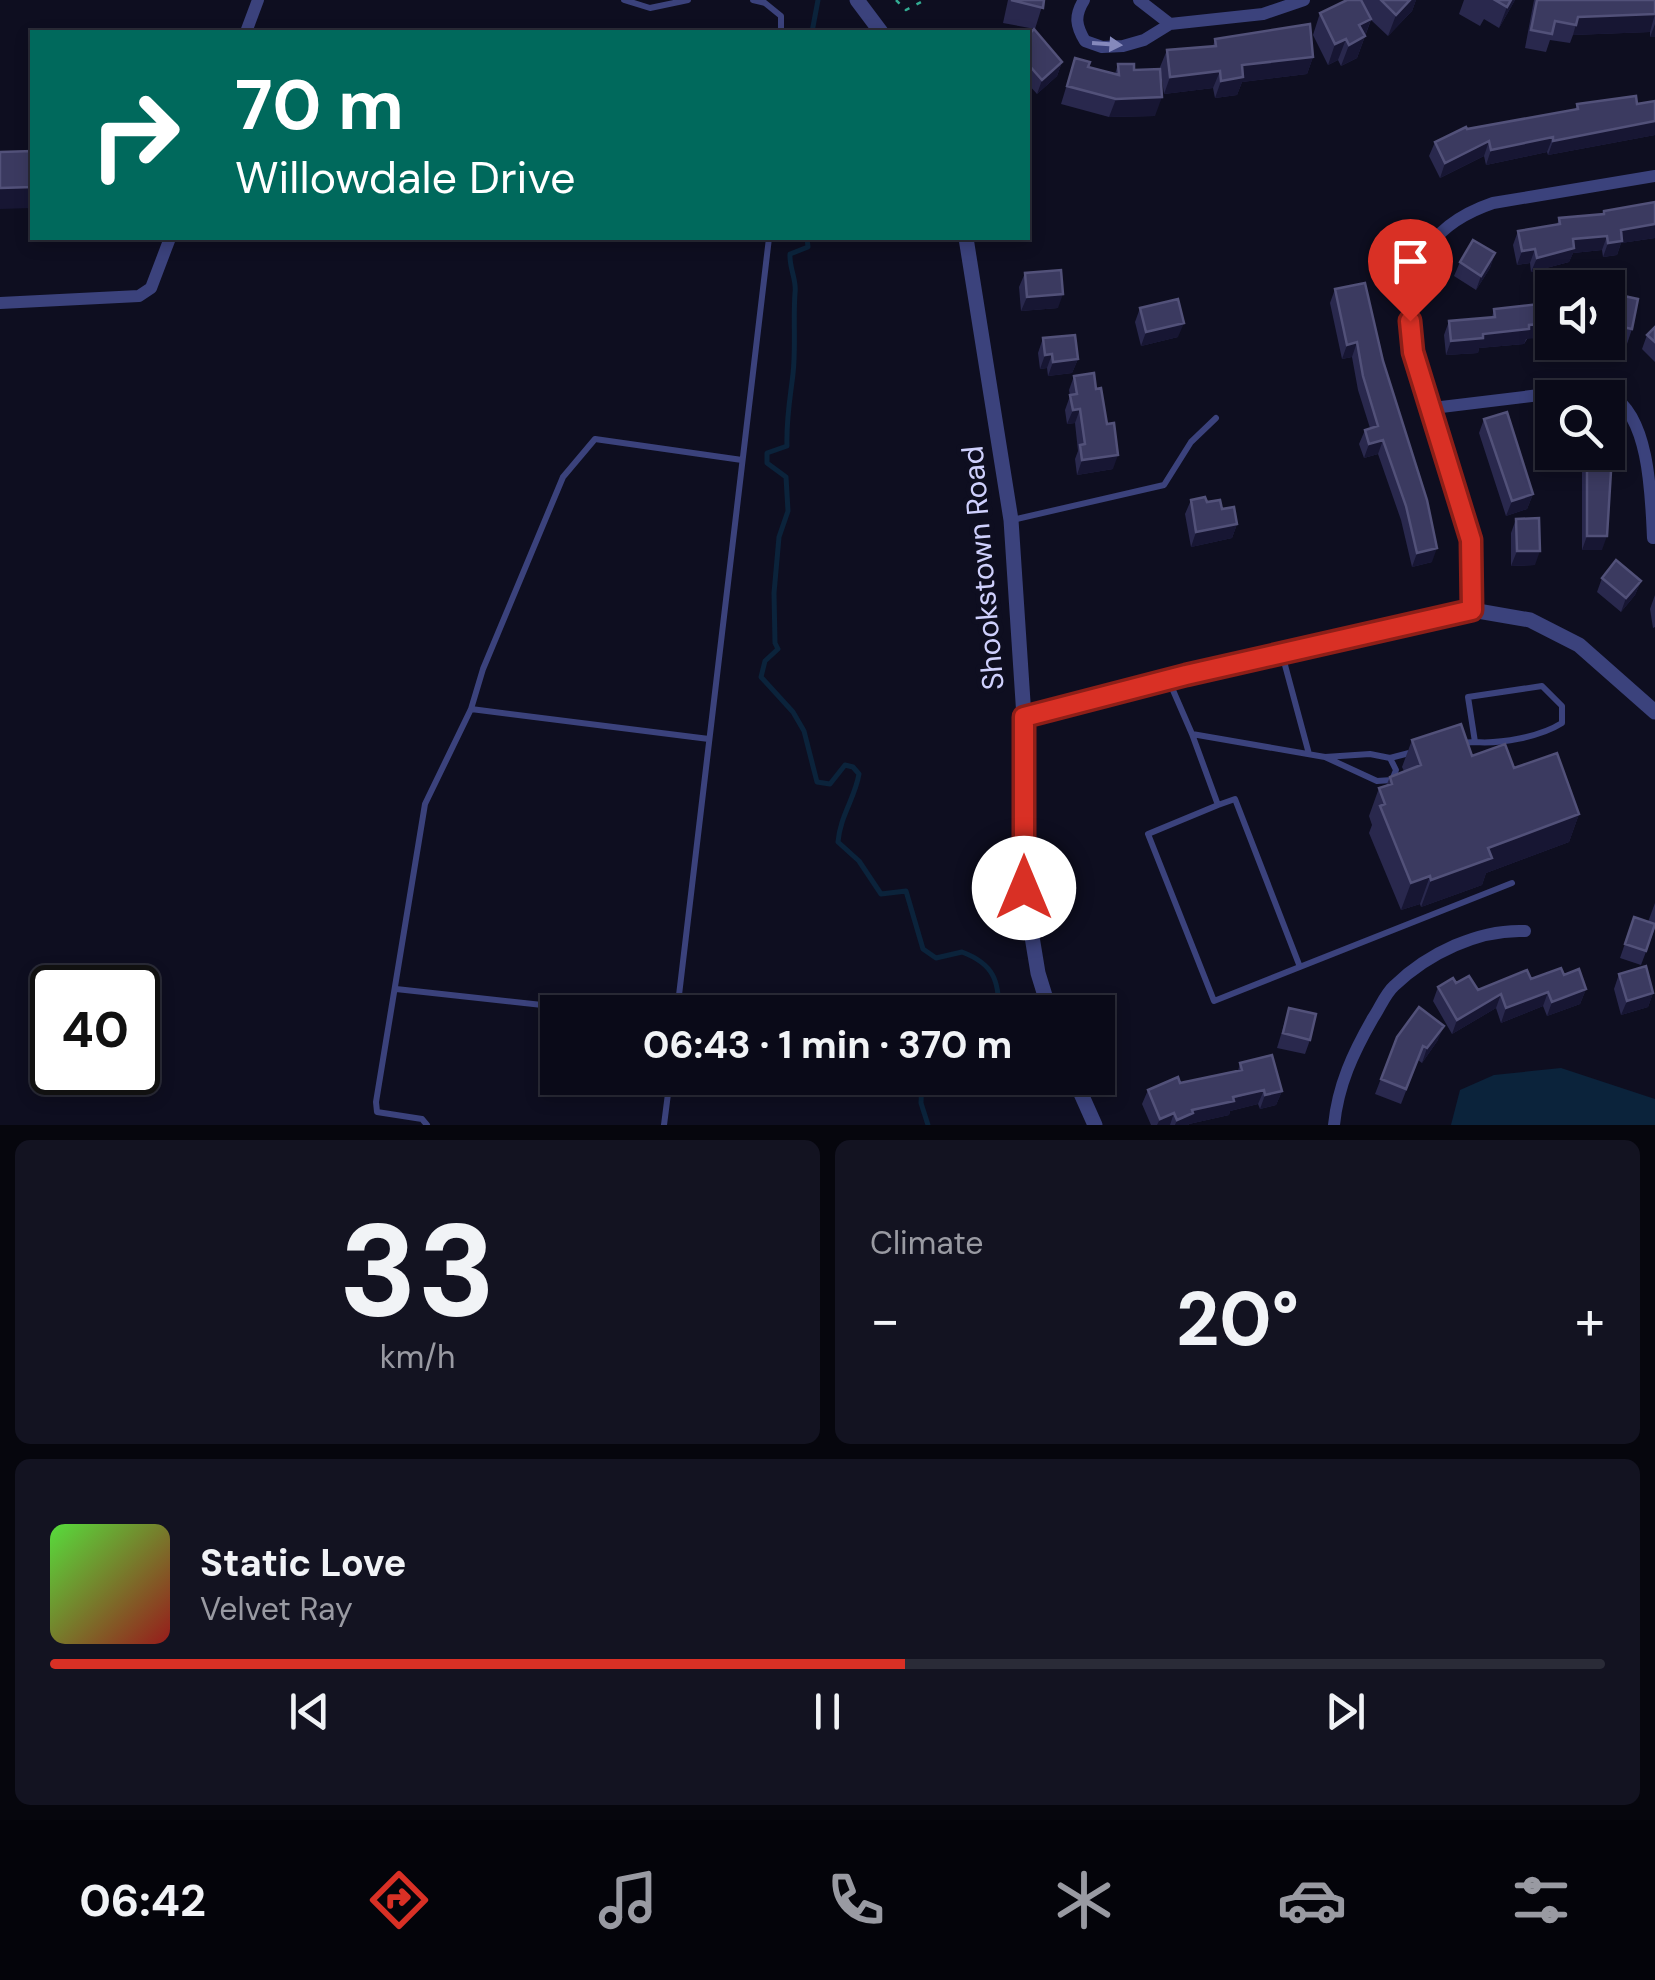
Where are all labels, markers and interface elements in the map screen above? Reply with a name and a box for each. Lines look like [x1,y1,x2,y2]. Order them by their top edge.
one-way arrow [1092,37,1123,53]
text: 70 m [235,60,404,151]
icon: right [70,70,200,200]
text: Willowdale Drive [235,148,576,207]
pin [1368,219,1453,322]
icon: arrive [1383,234,1438,289]
map controls [1535,270,1625,470]
button: sound [1535,270,1625,360]
button: search [1535,380,1625,470]
street label: Shookstown Road [952,444,1013,692]
position arrow [972,836,1076,940]
speed limit sign: 40 [30,965,160,1095]
text: 06:43 · 1 min · 370 m [643,1020,1012,1070]
text: 33 [339,1186,496,1355]
text: Climate [870,1222,984,1264]
text: 20° [1176,1271,1299,1368]
text: − [870,1284,900,1356]
text: + [1575,1284,1605,1356]
text: km/h [380,1336,455,1378]
text: Static Love [200,1538,406,1588]
text: Velvet Ray [200,1588,353,1630]
icon: previous [282,1684,337,1739]
icon: pause [800,1684,855,1739]
icon: next [1318,1684,1373,1739]
icon: directions [364,1865,434,1935]
icon: music [593,1865,663,1935]
icon: phone [821,1865,891,1935]
icon: climate [1049,1865,1119,1935]
icon: car [1277,1865,1347,1935]
icon: filters [1506,1865,1576,1935]
text: 06:42 [79,1871,206,1930]

